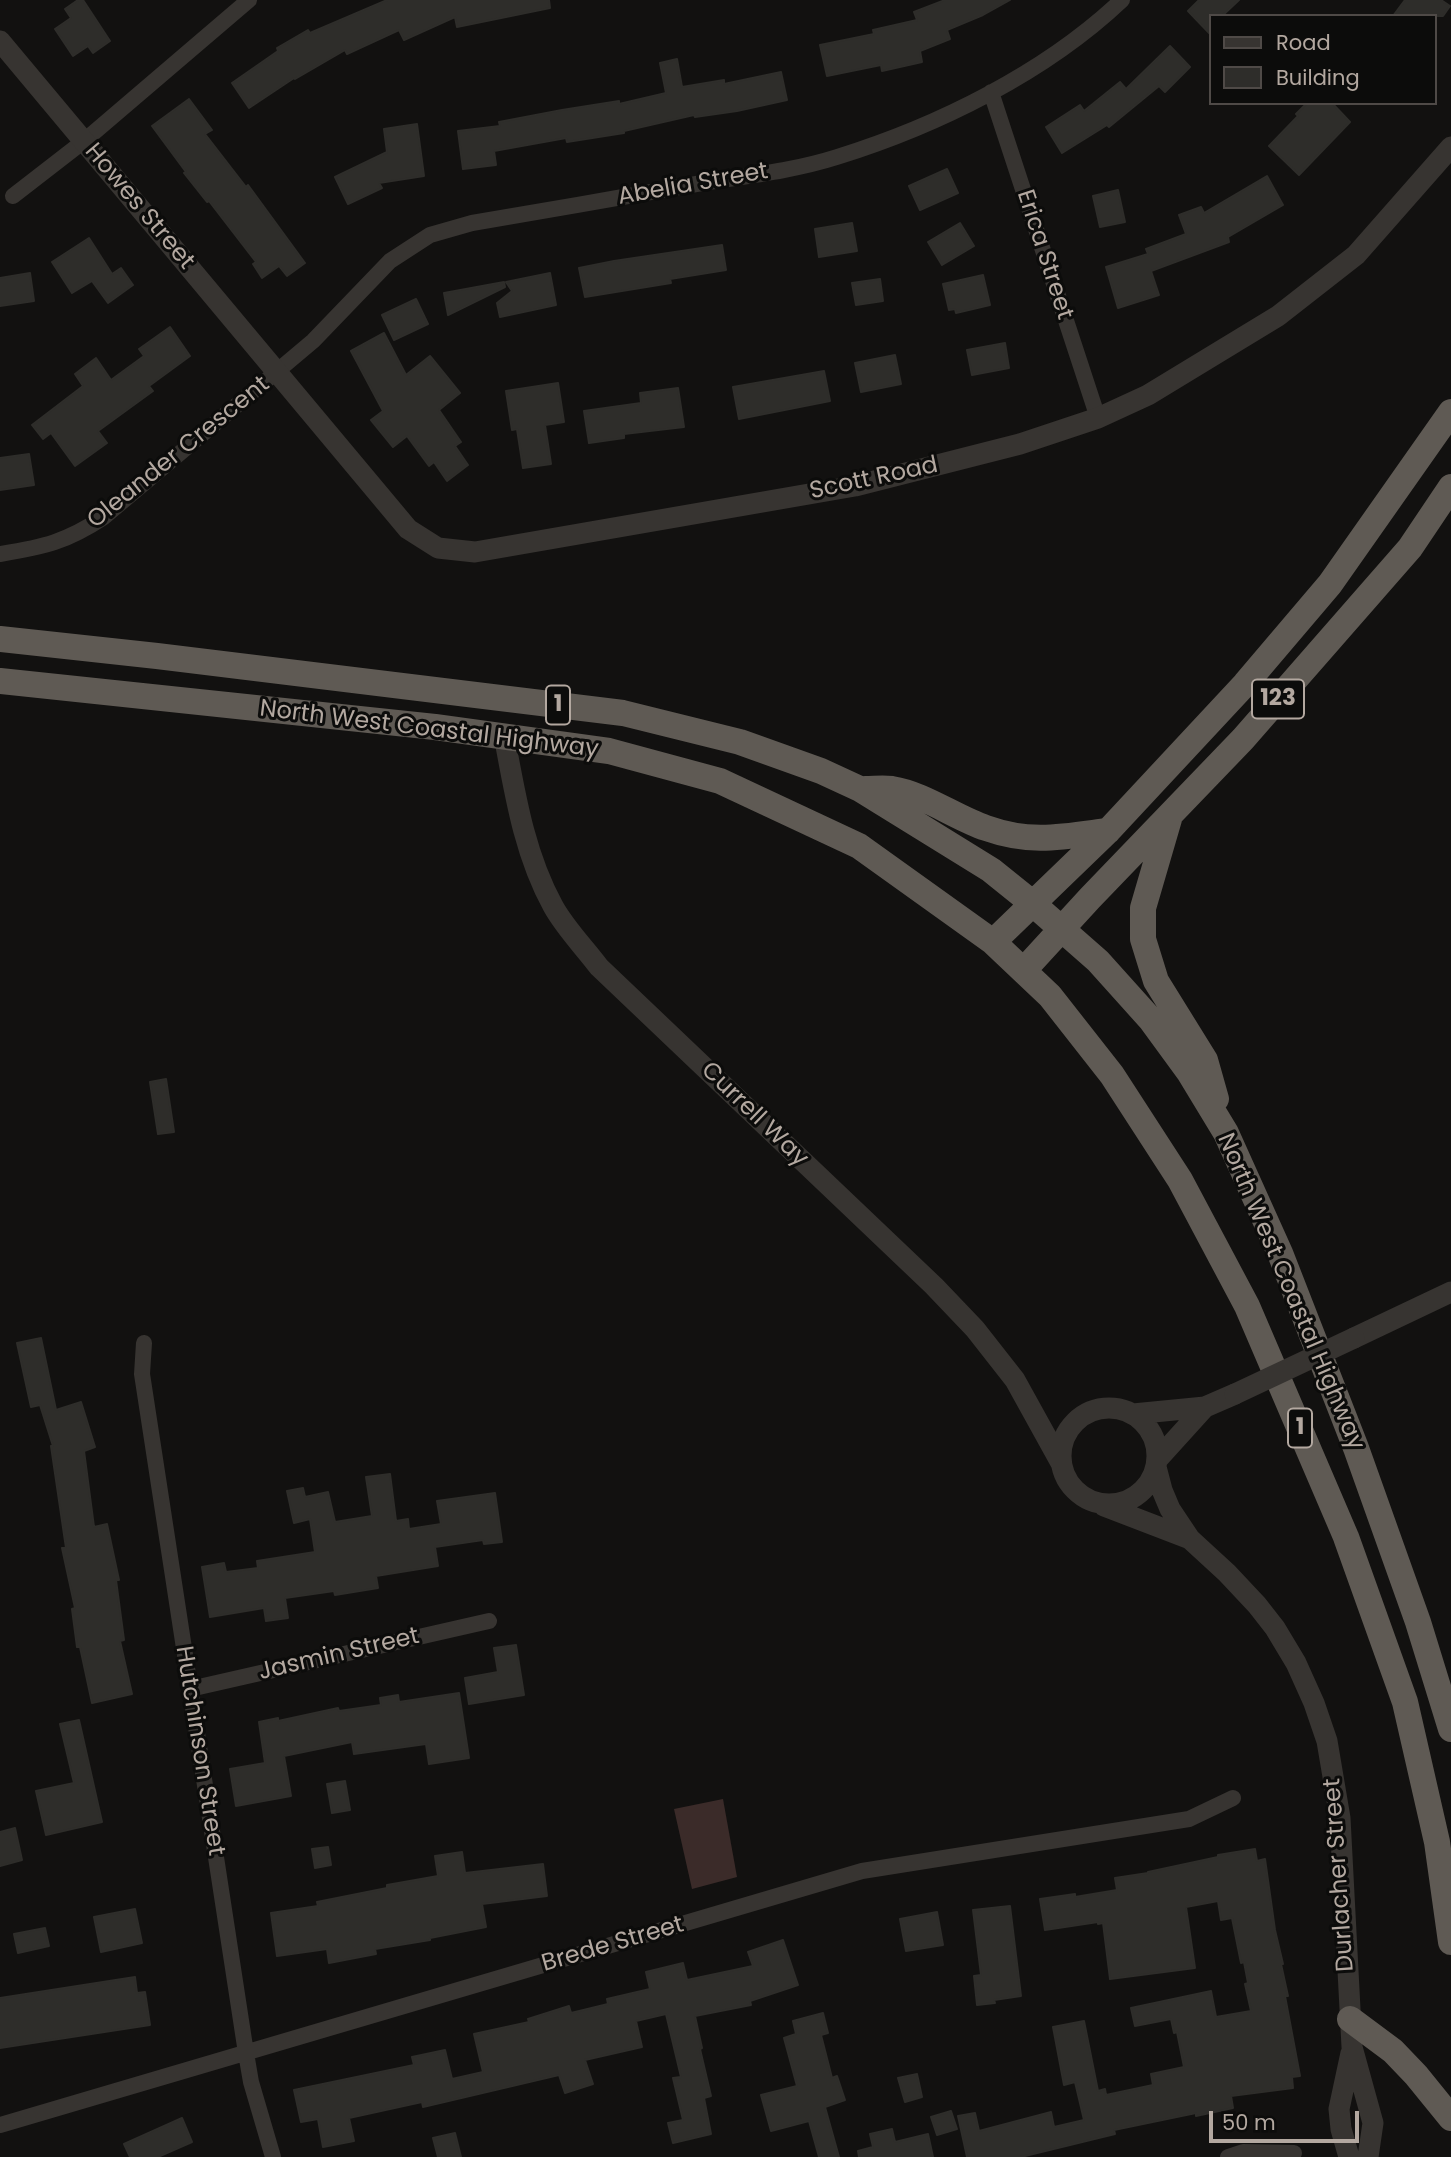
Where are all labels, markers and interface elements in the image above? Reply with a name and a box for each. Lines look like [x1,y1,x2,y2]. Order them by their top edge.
legend [1210,14,1437,105]
text: Road [1276,28,1331,57]
text: Building [1276,63,1360,92]
street label: Howes Street [78,138,200,276]
street label: Abelia Street [616,158,770,212]
street label: Erica Street [1010,187,1078,323]
street label: Oleander Crescent [82,371,276,535]
street label: Scott Road [807,451,941,507]
road number: 123 [1252,680,1304,719]
road number: 1 [546,685,570,724]
street label: North West Coastal Highway [258,695,600,765]
street label: Currell Way [694,1057,814,1173]
street label: North West Coastal Highway [1210,1129,1370,1455]
road number: 1 [1288,1408,1312,1448]
street label: Jasmin Street [256,1623,422,1687]
street label: Hutchinson Street [168,1644,230,1858]
street label: Durlacher Street [1319,1777,1361,1973]
street label: Brede Street [539,1911,687,1979]
scale bar [1213,2098,1364,2142]
text: 50 m [1222,2108,1276,2137]

